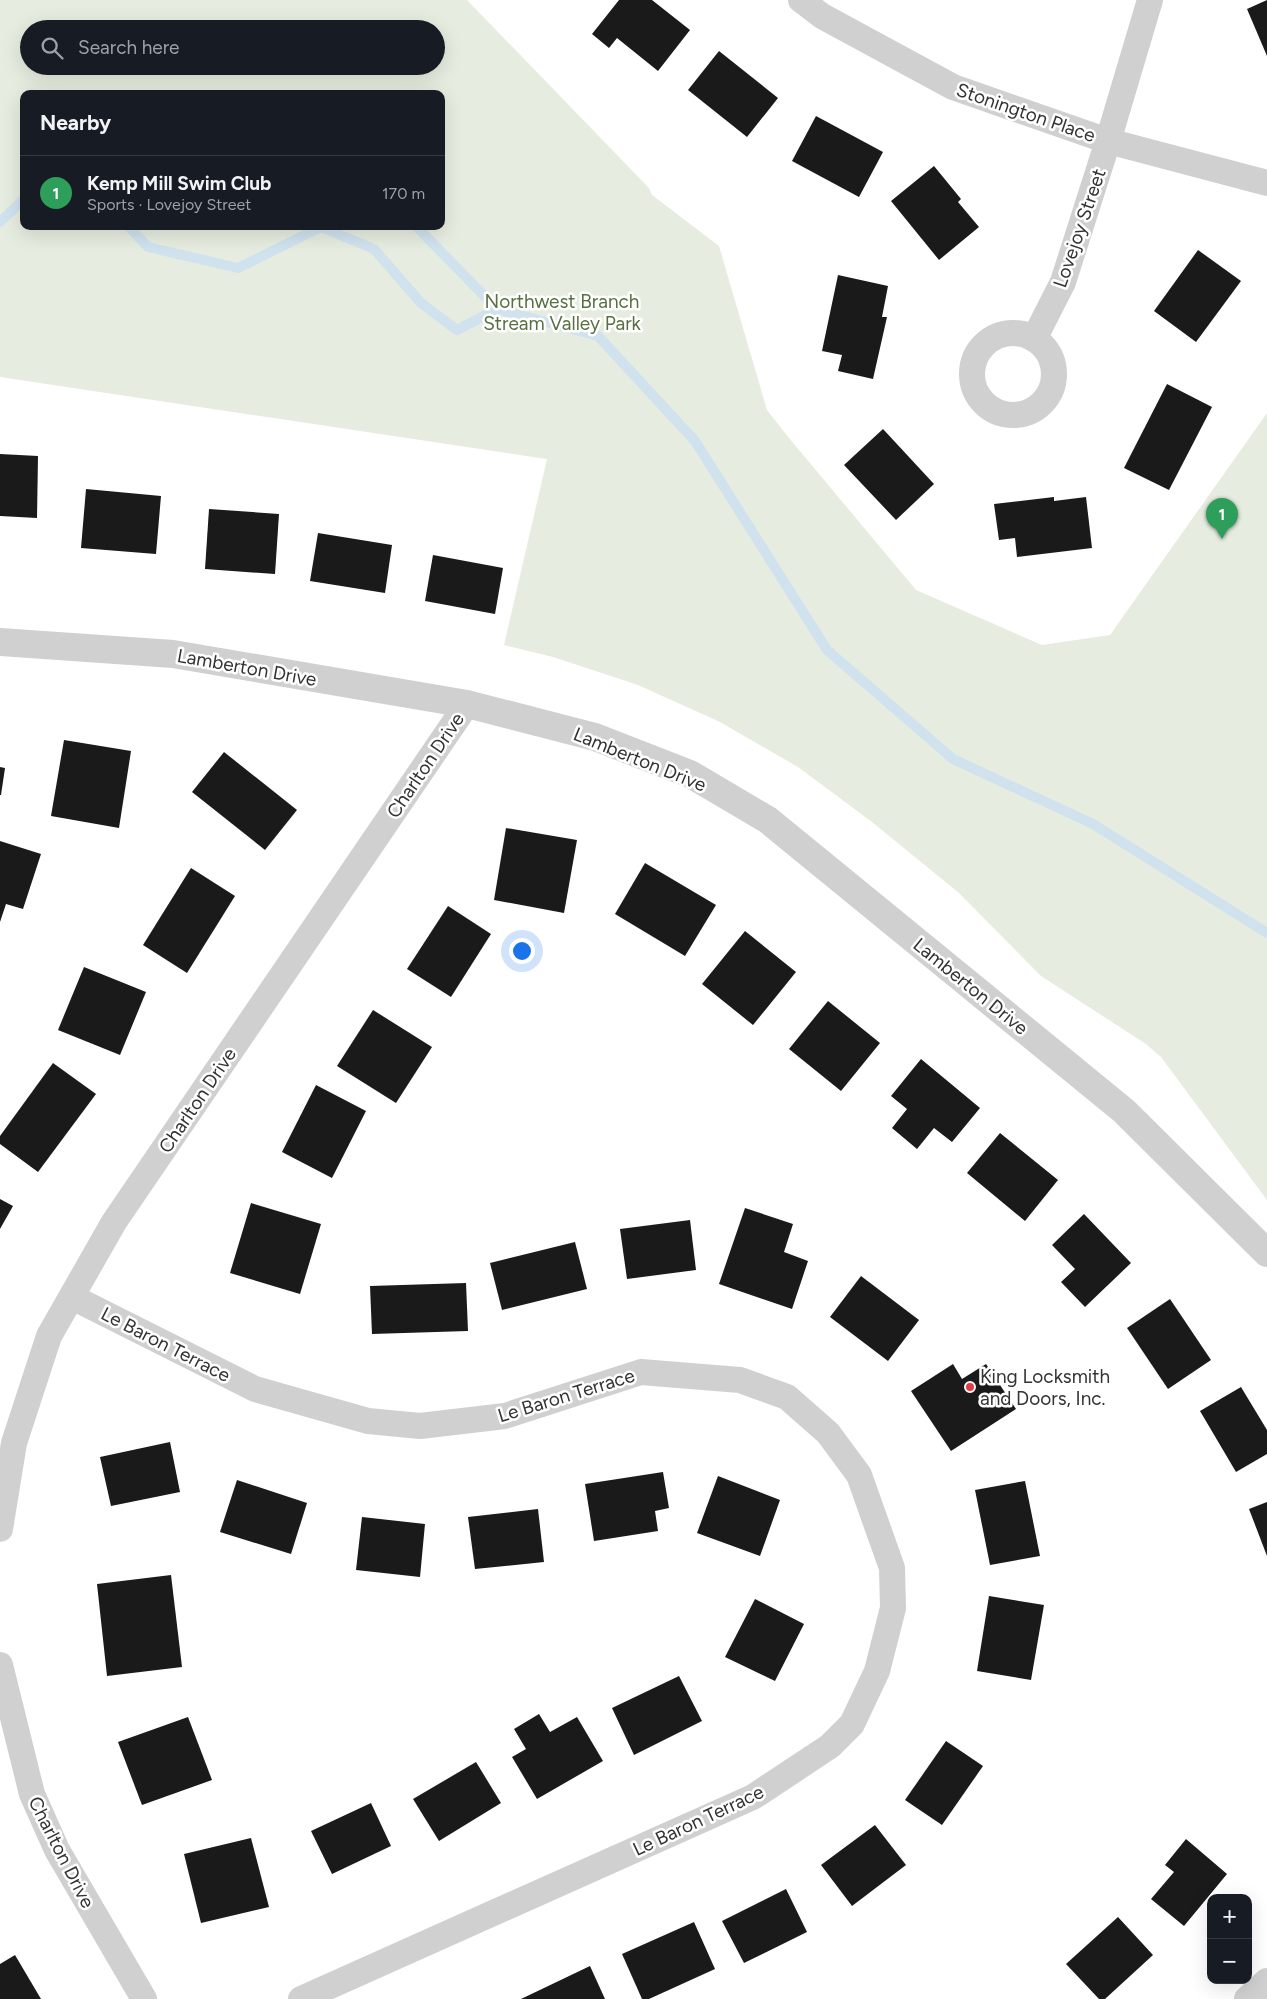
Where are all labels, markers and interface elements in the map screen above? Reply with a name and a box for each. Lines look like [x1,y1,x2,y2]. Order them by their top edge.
search box [20,20,445,75]
icon: search [38,34,66,62]
text: Search here [78,36,180,59]
street label: Stonington Place [953,78,1098,147]
text: Nearby [40,110,111,135]
street label: Lovejoy Street [1048,166,1111,291]
text: Kemp Mill Swim Club [87,172,271,195]
text: 1 [53,184,59,203]
text: 170 m [382,184,425,203]
text: Sports · Lovejoy Street [87,195,251,214]
park label: Northwest Branch Stream Valley Park [483,290,642,335]
pin: 1 [1206,498,1238,539]
street label: Lamberton Drive [175,644,318,691]
street label: Charlton Drive [382,708,469,822]
street label: Lamberton Drive [570,722,710,797]
street label: Lamberton Drive [909,933,1033,1040]
your location [509,938,535,964]
street label: Charlton Drive [154,1043,241,1157]
street label: Le Baron Terrace [97,1302,234,1387]
street label: Le Baron Terrace [495,1364,637,1427]
place label: King Locksmith and Doors, Inc. [980,1365,1110,1410]
marker: King Locksmith and Doors, Inc. [964,1381,976,1393]
street label: Le Baron Terrace [629,1780,767,1861]
street label: Charlton Drive [24,1793,99,1912]
map controls [1207,1894,1252,1984]
button: + [1207,1894,1252,1939]
button: − [1207,1939,1252,1984]

